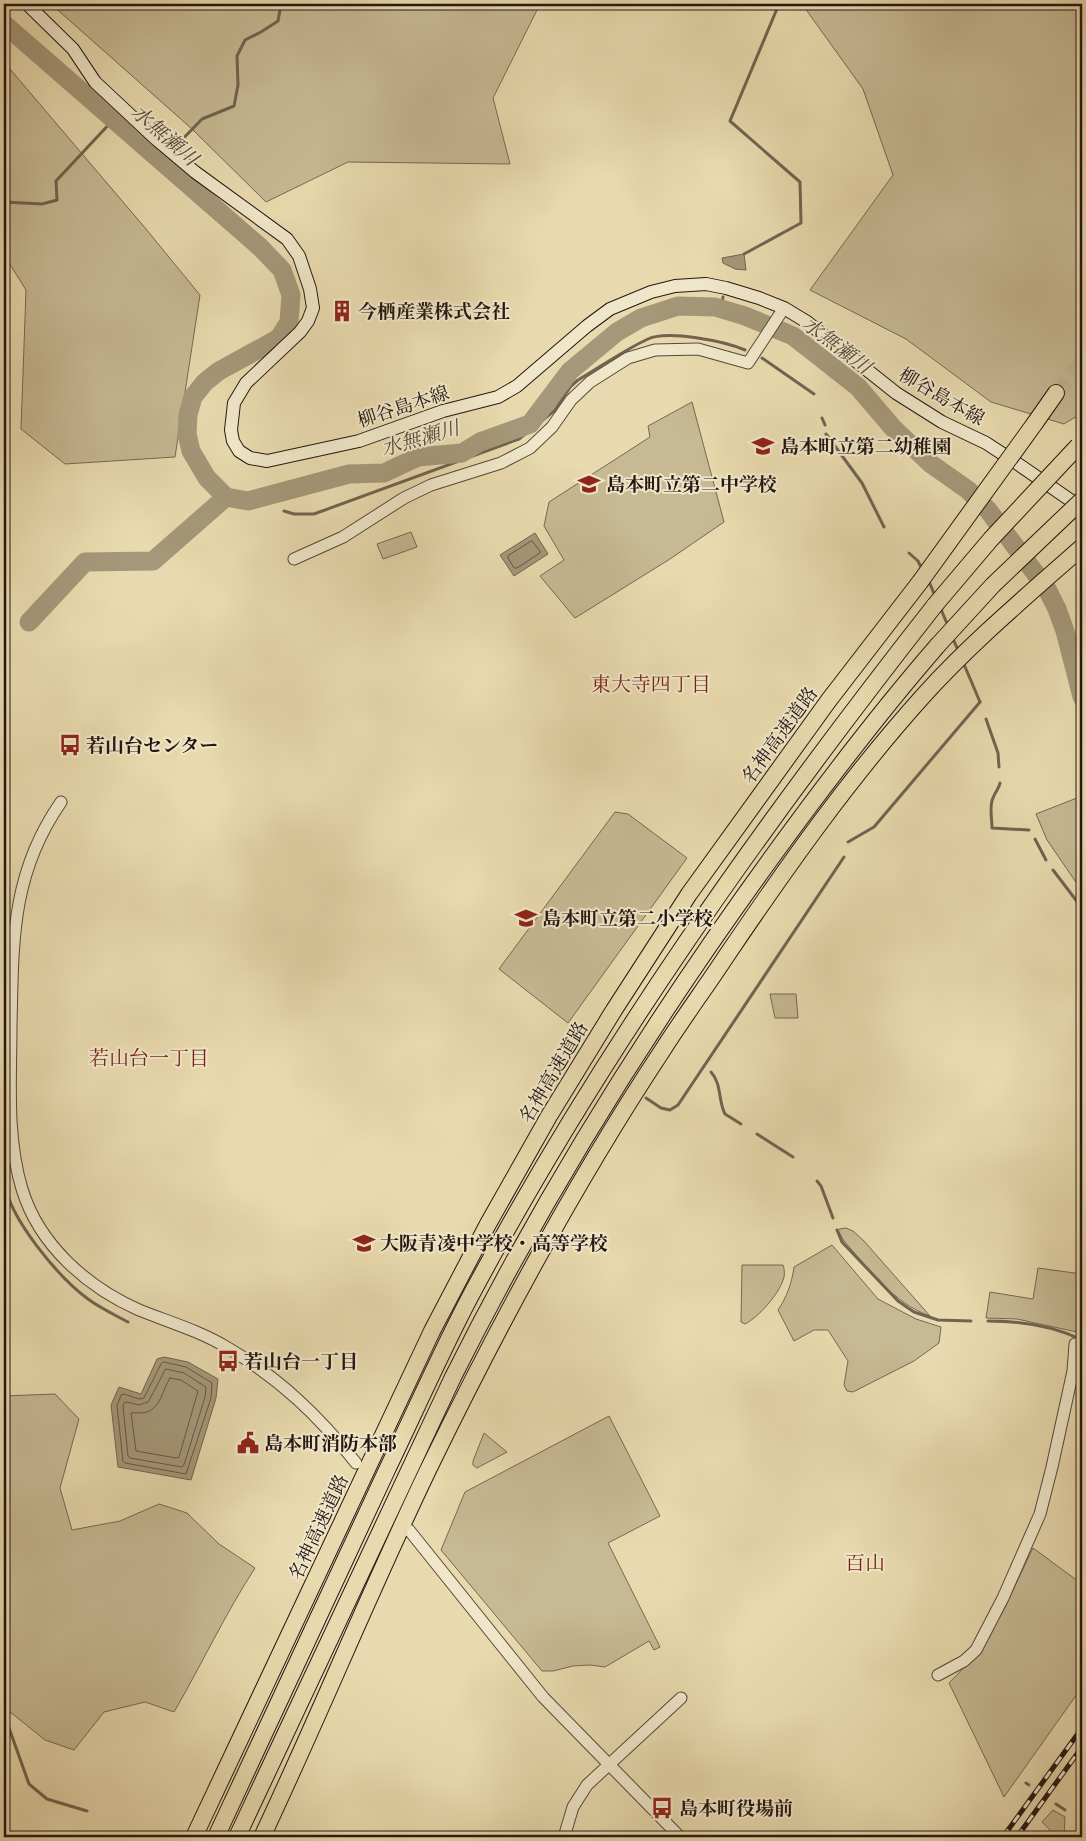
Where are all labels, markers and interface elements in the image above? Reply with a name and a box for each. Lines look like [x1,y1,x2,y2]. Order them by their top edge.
water label: 水無瀬川 [126,100,204,173]
building icon: 今栖産業株式会社 [329,298,355,324]
place label: 今栖産業株式会社 [358,301,510,324]
water label: 水無瀬川 [797,312,877,381]
street label: 柳谷島本線 [894,364,988,431]
street label: 柳谷島本線 [355,382,452,433]
water label: 水無瀬川 [379,416,464,462]
school or university icon: 島本町立第二幼稚園 [750,433,776,459]
place label: 島本町立第二幼稚園 [780,436,951,459]
school or university icon: 島本町立第二中学校 [576,471,602,497]
place label: 島本町立第二中学校 [606,474,777,497]
district label: 東大寺四丁目 [591,673,711,698]
street label: 名神高速道路 [737,683,823,789]
bus stop icon: 若山台センター [57,732,83,758]
place label: 若山台センター [86,735,218,758]
school or university icon: 島本町立第二小学校 [513,905,539,931]
place label: 島本町立第二小学校 [542,908,713,931]
street label: 名神高速道路 [515,1018,594,1128]
district label: 若山台一丁目 [89,1047,209,1072]
school or university icon: 大阪青凌中学校・高等学校 [351,1230,377,1256]
place label: 大阪青凌中学校・高等学校 [380,1233,608,1256]
bus stop icon: 若山台一丁目 [215,1348,241,1374]
place label: 若山台一丁目 [244,1351,358,1374]
public building icon: 島本町消防本部 [235,1430,261,1456]
place label: 島本町消防本部 [264,1433,397,1456]
street label: 名神高速道路 [285,1471,354,1584]
district label: 百山 [845,1552,885,1577]
bus stop icon: 島本町役場前 [649,1795,675,1821]
place label: 島本町役場前 [679,1798,793,1821]

